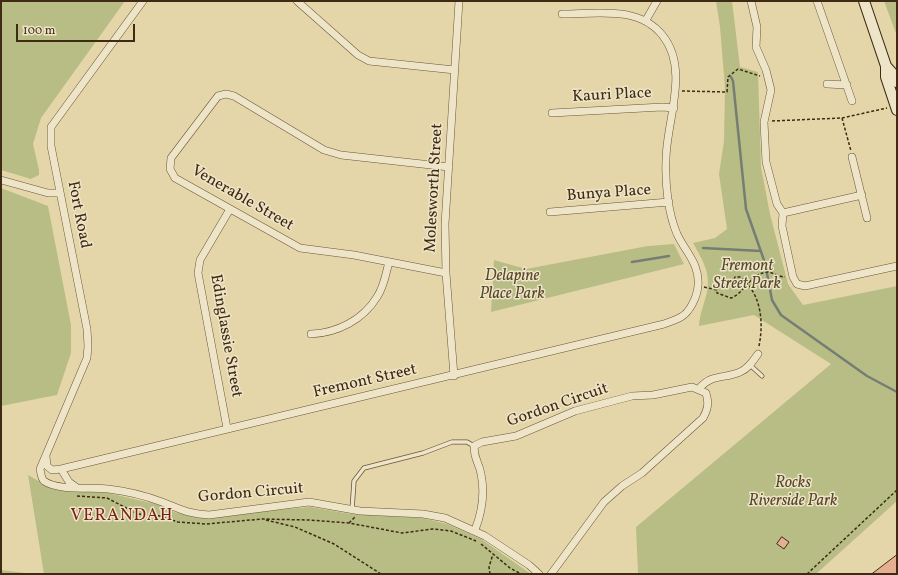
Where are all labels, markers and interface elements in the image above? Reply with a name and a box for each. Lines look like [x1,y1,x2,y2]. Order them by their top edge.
scale bar [18,16,137,42]
text: 100 m [23,23,55,39]
street label: Kauri Place [572,84,652,108]
street label: Molesworth Street [422,123,448,253]
street label: Venerable Street [187,162,297,236]
street label: Fort Road [62,180,94,250]
street label: Bunya Place [566,181,652,207]
park label: Fremont Street Park [713,257,781,295]
park label: Delapine Place Park [479,267,545,305]
street label: Edinglassie Street [205,273,245,399]
street label: Fremont Street [311,361,419,403]
street label: Gordon Circuit [505,380,611,432]
park label: Rocks Riverside Park [749,474,837,512]
street label: Gordon Circuit [197,480,305,508]
district label: VERANDAH [71,507,173,527]

